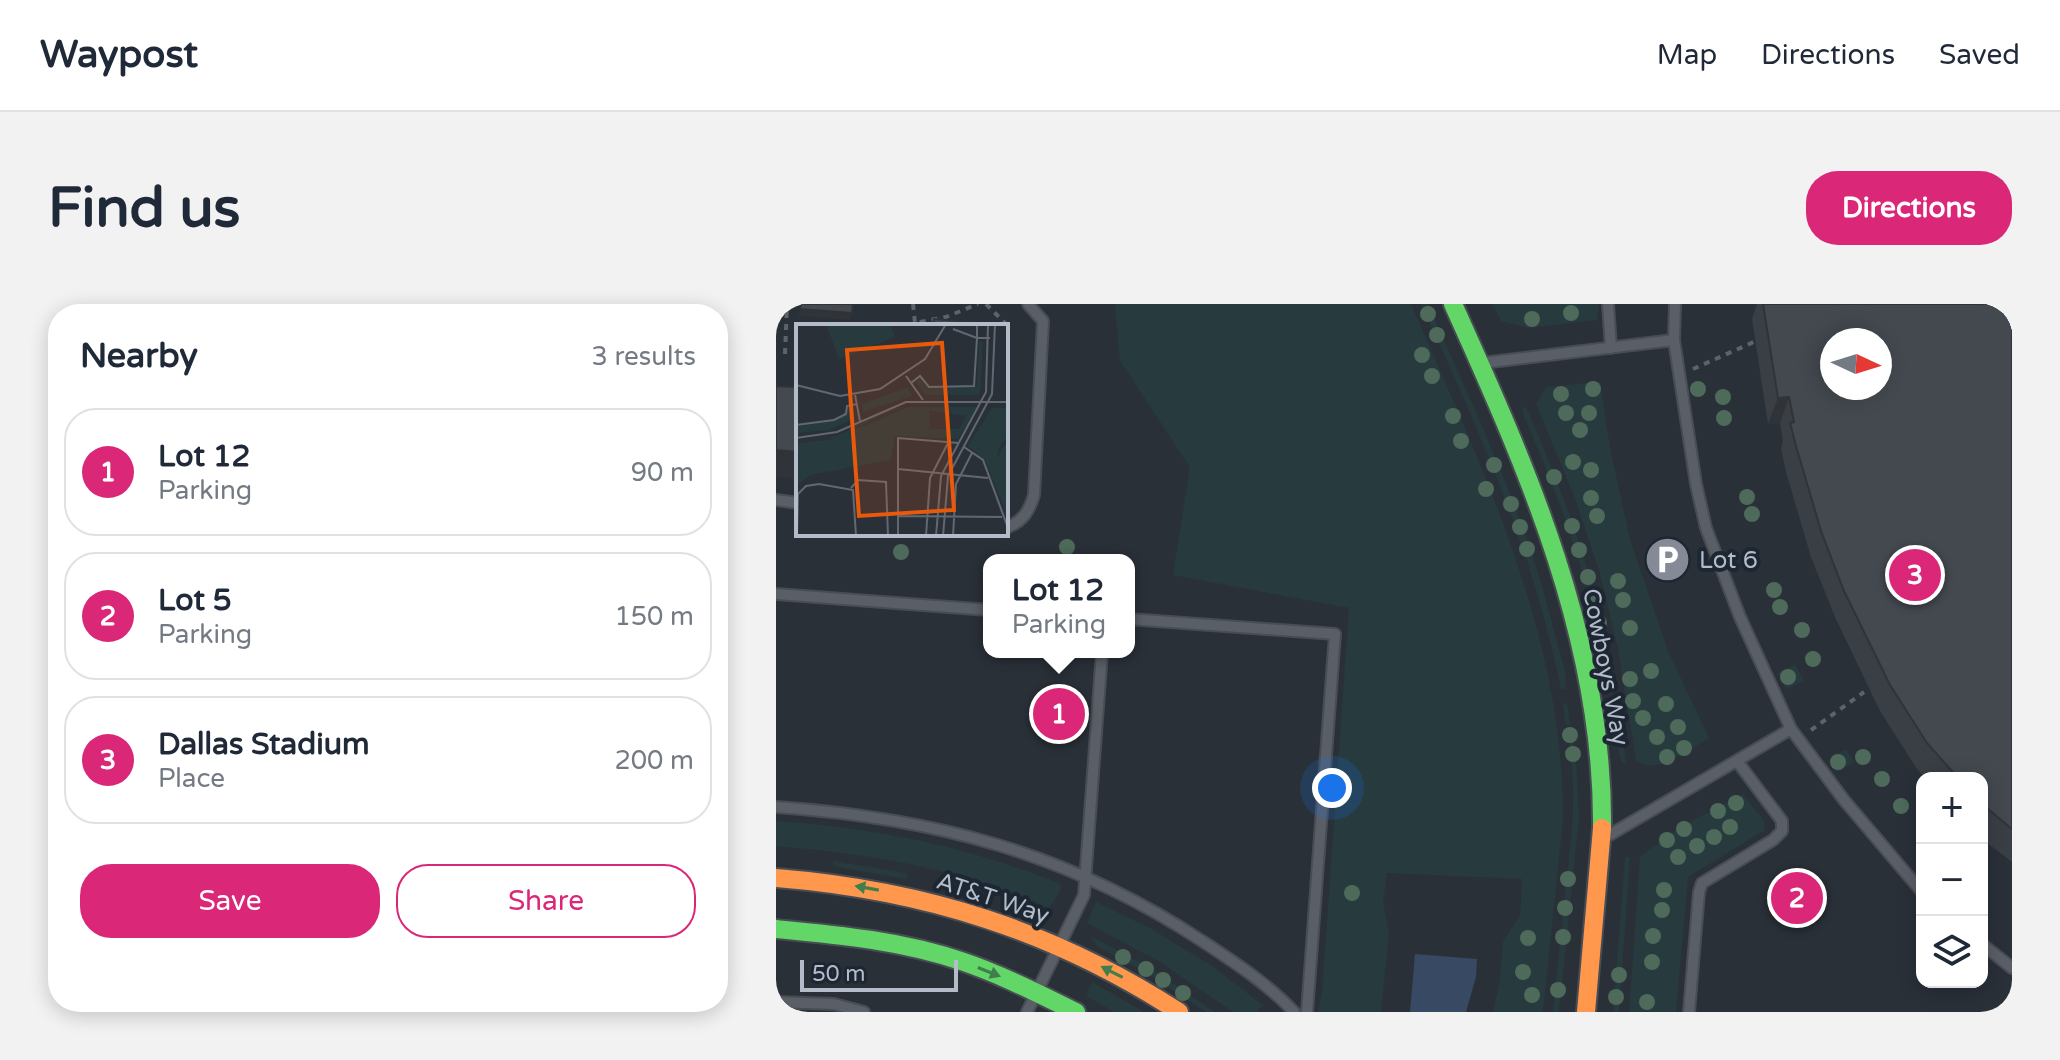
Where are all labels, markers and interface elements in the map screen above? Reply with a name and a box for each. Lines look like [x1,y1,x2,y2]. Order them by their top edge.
text: Waypost [40,32,198,78]
text: Map [1657,38,1717,72]
text: Directions [1761,38,1895,72]
text: Saved [1939,38,2020,72]
button: Directions [1806,171,2012,245]
text: Find us [48,175,240,242]
inset map [796,324,1008,536]
north arrow [1820,328,1892,400]
text: Nearby [80,336,198,377]
text: 3 results [591,341,696,372]
text: Lot 12 [158,438,250,475]
text: 1 [100,457,116,488]
text: 90 m [631,457,694,488]
text: Parking [158,475,252,506]
parking icon: Lot 6 [1644,536,1692,584]
pin: 3 [1889,545,1941,605]
place label: Lot 6 [1699,546,1758,575]
popup [983,554,1135,658]
text: Lot 12 [1012,572,1104,609]
text: Lot 5 [158,582,232,619]
street label: Cowboys Way [1576,586,1635,748]
text: 2 [100,601,116,632]
text: 150 m [614,601,694,632]
text: Parking [1012,609,1106,640]
text: Parking [158,619,252,650]
pin: 1 [1033,684,1085,744]
text: Dallas Stadium [158,726,369,763]
text: 3 [100,745,116,776]
text: 200 m [614,745,694,776]
text: Place [158,763,225,794]
your location [1312,768,1352,808]
map controls [1916,772,1988,988]
button: + [1916,772,1988,844]
button: − [1916,844,1988,916]
button: Save [80,864,380,938]
button: Share [396,864,696,938]
street label: AT&T Way [933,867,1053,930]
pin: 2 [1771,868,1823,928]
one-way arrow [855,881,880,893]
button: layers [1916,916,1988,988]
scale bar [800,956,958,992]
text: 50 m [812,961,866,987]
one-way arrow [1101,965,1124,979]
one-way arrow [977,966,1001,979]

